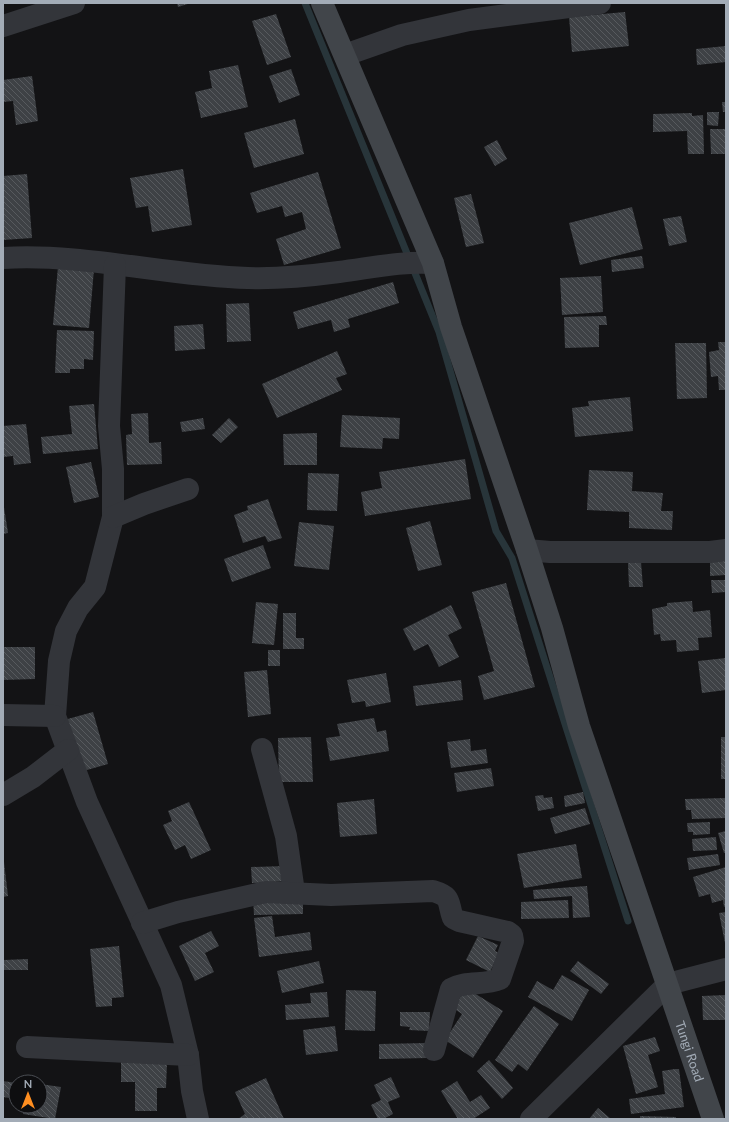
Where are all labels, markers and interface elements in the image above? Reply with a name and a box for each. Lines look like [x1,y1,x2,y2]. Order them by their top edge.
street label: Tungi Road [672,1019,708,1084]
north arrow [8,1074,48,1114]
text: N [24,1077,32,1090]

